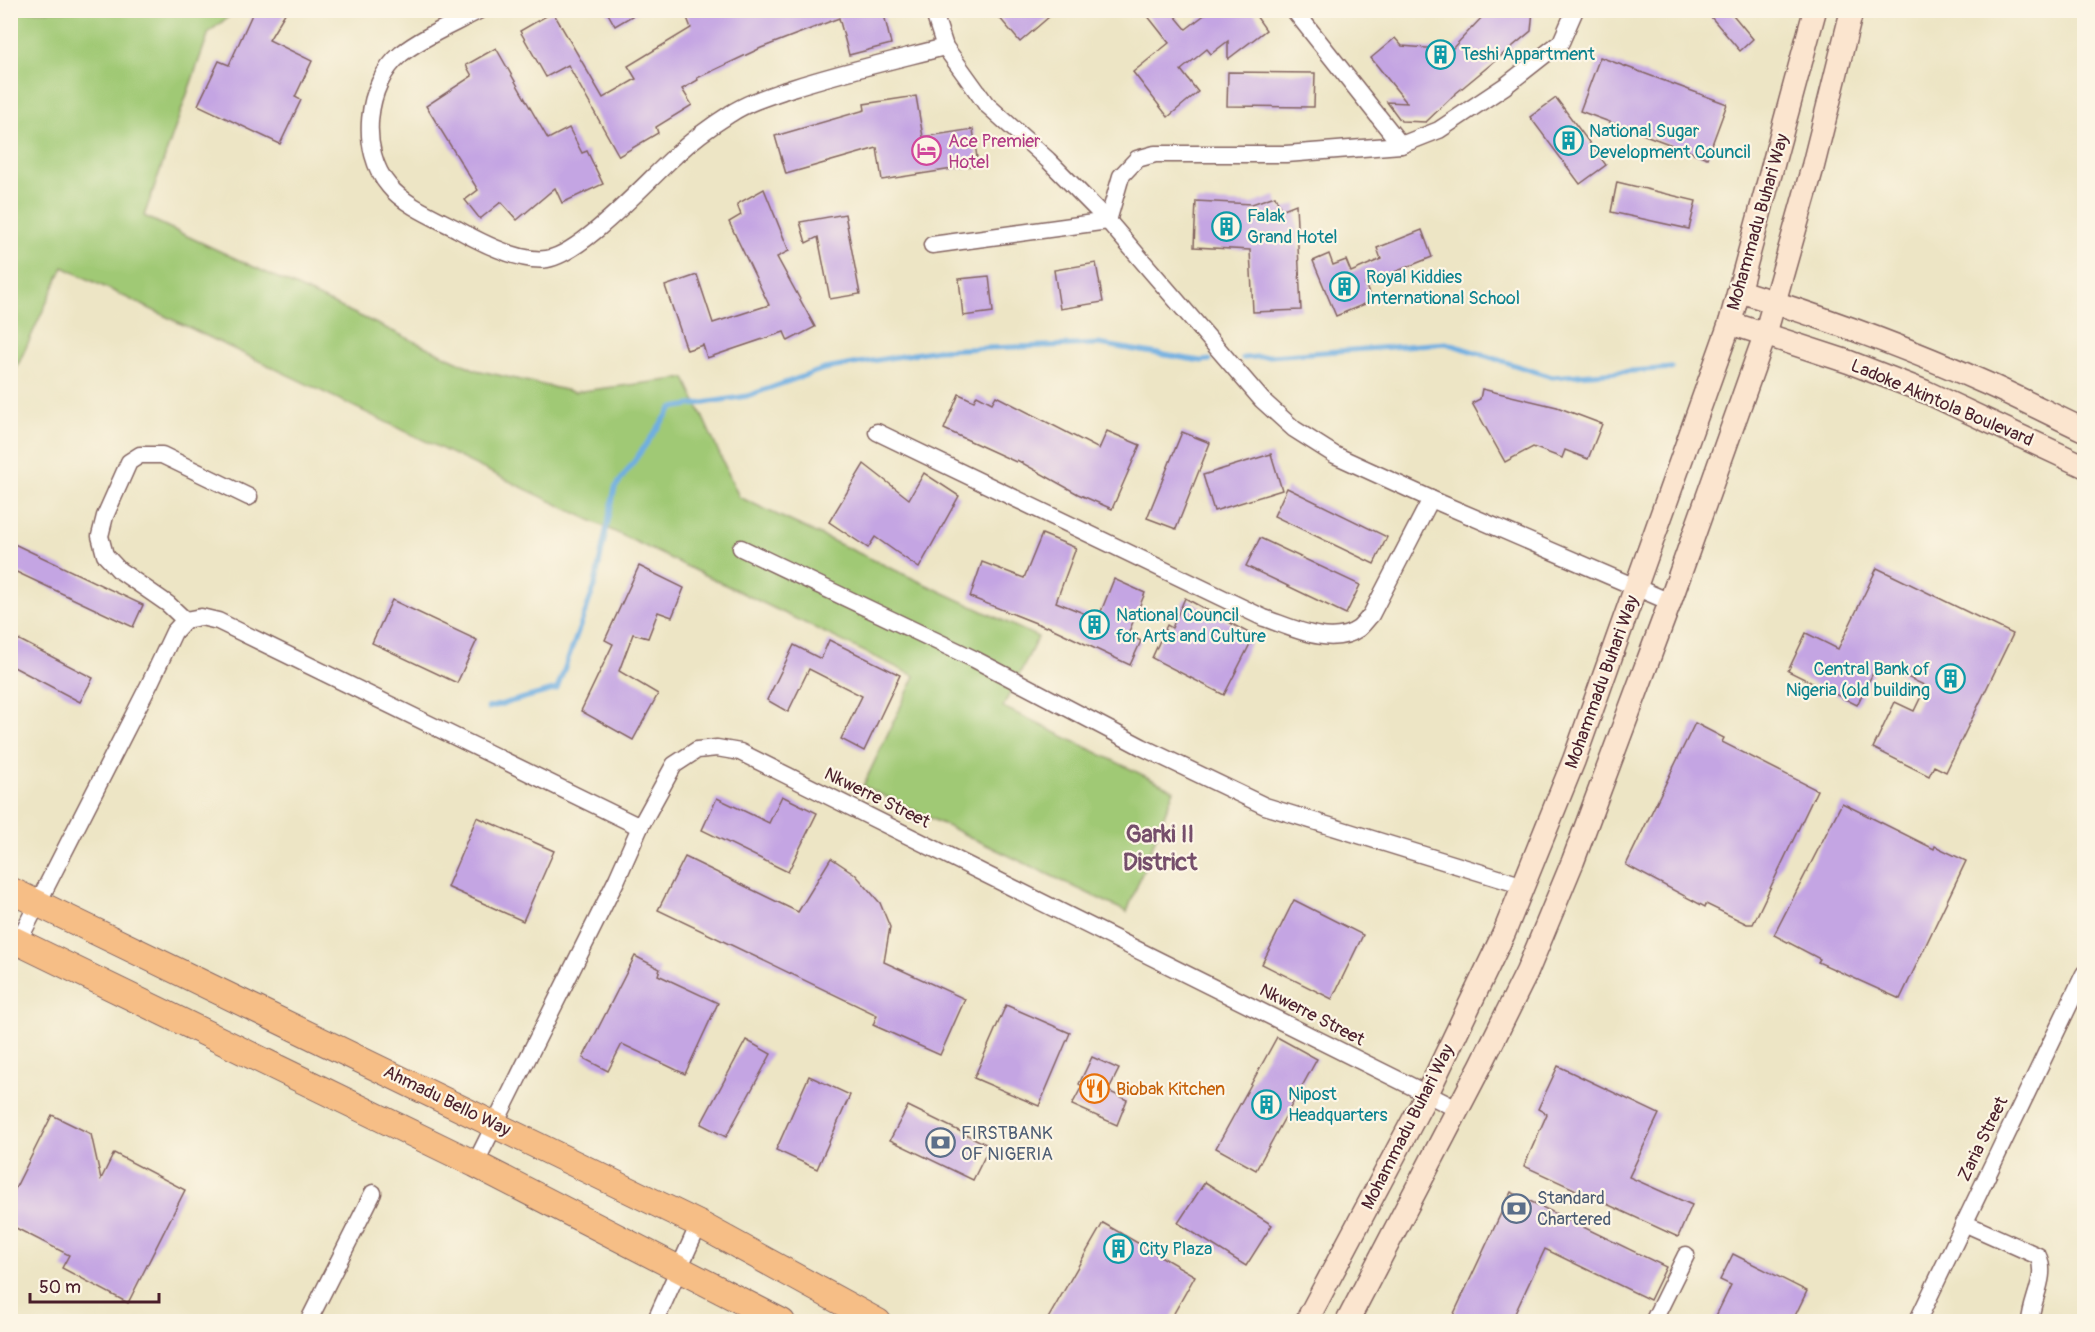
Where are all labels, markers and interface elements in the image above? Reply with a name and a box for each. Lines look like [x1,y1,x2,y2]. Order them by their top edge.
building icon: Teshi Appartment [1424,38,1456,70]
place label: Teshi Appartment [1461,43,1596,66]
place label: National Sugar Development Council [1589,120,1751,164]
building icon: National Sugar Development Council [1552,125,1584,157]
place label: Ace Premier Hotel [948,130,1041,174]
street label: Mohammadu Buhari Way [1722,131,1794,313]
hotel icon: Ace Premier Hotel [911,135,943,167]
place label: Falak Grand Hotel [1247,205,1338,249]
building icon: Falak Grand Hotel [1210,210,1242,242]
place label: Royal Kiddies International School [1366,266,1520,310]
building icon: Royal Kiddies International School [1329,271,1361,303]
street label: Ladoke Akintola Boulevard [1847,354,2037,452]
street label: Mohammadu Buhari Way [1560,592,1644,772]
place label: National Council for Arts and Culture [1116,604,1266,648]
building icon: National Council for Arts and Culture [1079,609,1111,641]
place label: Central Bank of Nigeria (old building [1786,658,1931,702]
building icon: Central Bank of Nigeria (old building [1935,663,1967,695]
street label: Nkwerre Street [820,763,934,834]
district label: Garki II District [1123,820,1199,877]
street label: Nkwerre Street [1256,979,1369,1052]
street label: Mohammadu Buhari Way [1356,1040,1460,1214]
street label: Ahmadu Bello Way [380,1060,515,1142]
restaurant icon: Biobak Kitchen [1079,1073,1111,1105]
place label: Biobak Kitchen [1116,1078,1225,1101]
place label: Nipost Headquarters [1288,1083,1388,1127]
building icon: Nipost Headquarters [1251,1088,1283,1120]
street label: Zaria Street [1953,1092,2014,1185]
place label: FIRSTBANK OF NIGERIA [961,1122,1053,1166]
bank icon: FIRSTBANK OF NIGERIA [924,1127,956,1159]
place label: Standard Chartered [1537,1187,1611,1231]
bank icon: Standard Chartered [1500,1192,1532,1224]
building icon: City Plaza [1102,1233,1134,1265]
place label: City Plaza [1139,1238,1213,1261]
scale bar [30,1266,159,1304]
text: 50 m [39,1276,81,1299]

